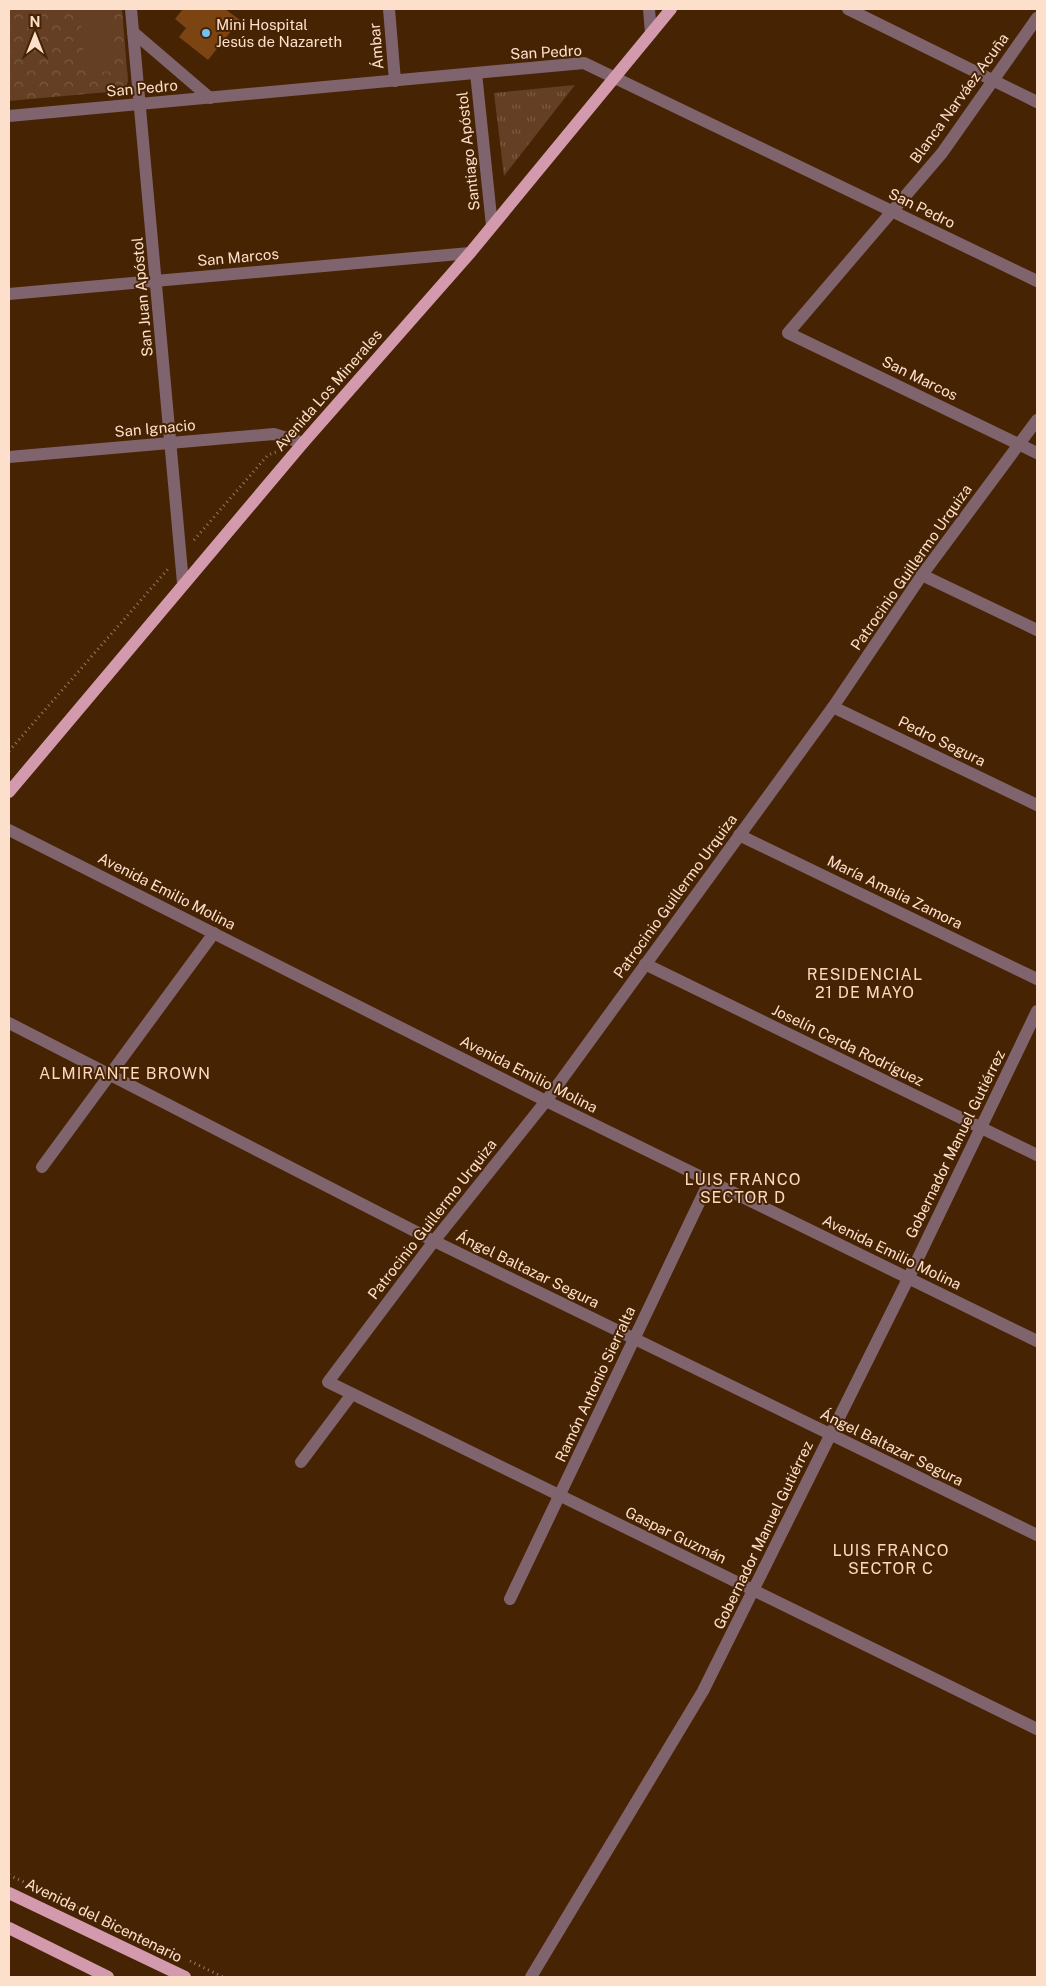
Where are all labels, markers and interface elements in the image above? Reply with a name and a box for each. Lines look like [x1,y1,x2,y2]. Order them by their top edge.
north arrow [10,10,60,60]
text: N [30,14,40,30]
place label: Mini Hospital Jesús de Nazareth [216,16,342,50]
street label: Ámbar [365,22,387,70]
marker: Mini Hospital Jesús de Nazareth [200,27,212,39]
street label: Blanca Narváez Acuña [906,30,1012,166]
street label: San Pedro [510,42,582,62]
street label: San Pedro [106,76,178,100]
street label: Santiago Apóstol [453,91,483,211]
street label: San Pedro [886,185,958,231]
street label: San Juan Apóstol [128,237,156,357]
street label: San Marcos [196,245,280,269]
street label: Avenida Los Minerales [271,326,385,454]
street label: San Marcos [879,352,961,404]
street label: San Ignacio [114,416,196,440]
street label: Patrocinio Guillermo Urquiza [847,481,975,653]
street label: Pedro Segura [896,713,988,769]
street label: Patrocinio Guillermo Urquiza [610,811,740,981]
street label: Avenida Emilio Molina [95,849,239,933]
street label: María Amalia Zamora [825,852,965,932]
district label: RESIDENCIAL 21 DE MAYO [807,965,923,1002]
street label: Joselín Cerda Rodríguez [769,1001,927,1089]
street label: Avenida Emilio Molina [457,1032,601,1116]
street label: Gobernador Manuel Gutiérrez [902,1047,1008,1241]
district label: ALMIRANTE BROWN [39,1064,211,1083]
street label: Patrocinio Guillermo Urquiza [364,1136,500,1302]
district label: LUIS FRANCO SECTOR D [685,1170,801,1207]
street label: Avenida Emilio Molina [820,1211,964,1293]
street label: Ángel Baltazar Segura [454,1227,602,1311]
street label: Ramón Antonio Sierralta [551,1304,639,1464]
street label: Ángel Baltazar Segura [818,1405,966,1489]
street label: Gobernador Manuel Gutiérrez [710,1438,816,1632]
street label: Gaspar Guzmán [623,1503,729,1567]
district label: LUIS FRANCO SECTOR C [833,1541,949,1578]
street label: Avenida del Bicentenario [23,1875,185,1965]

